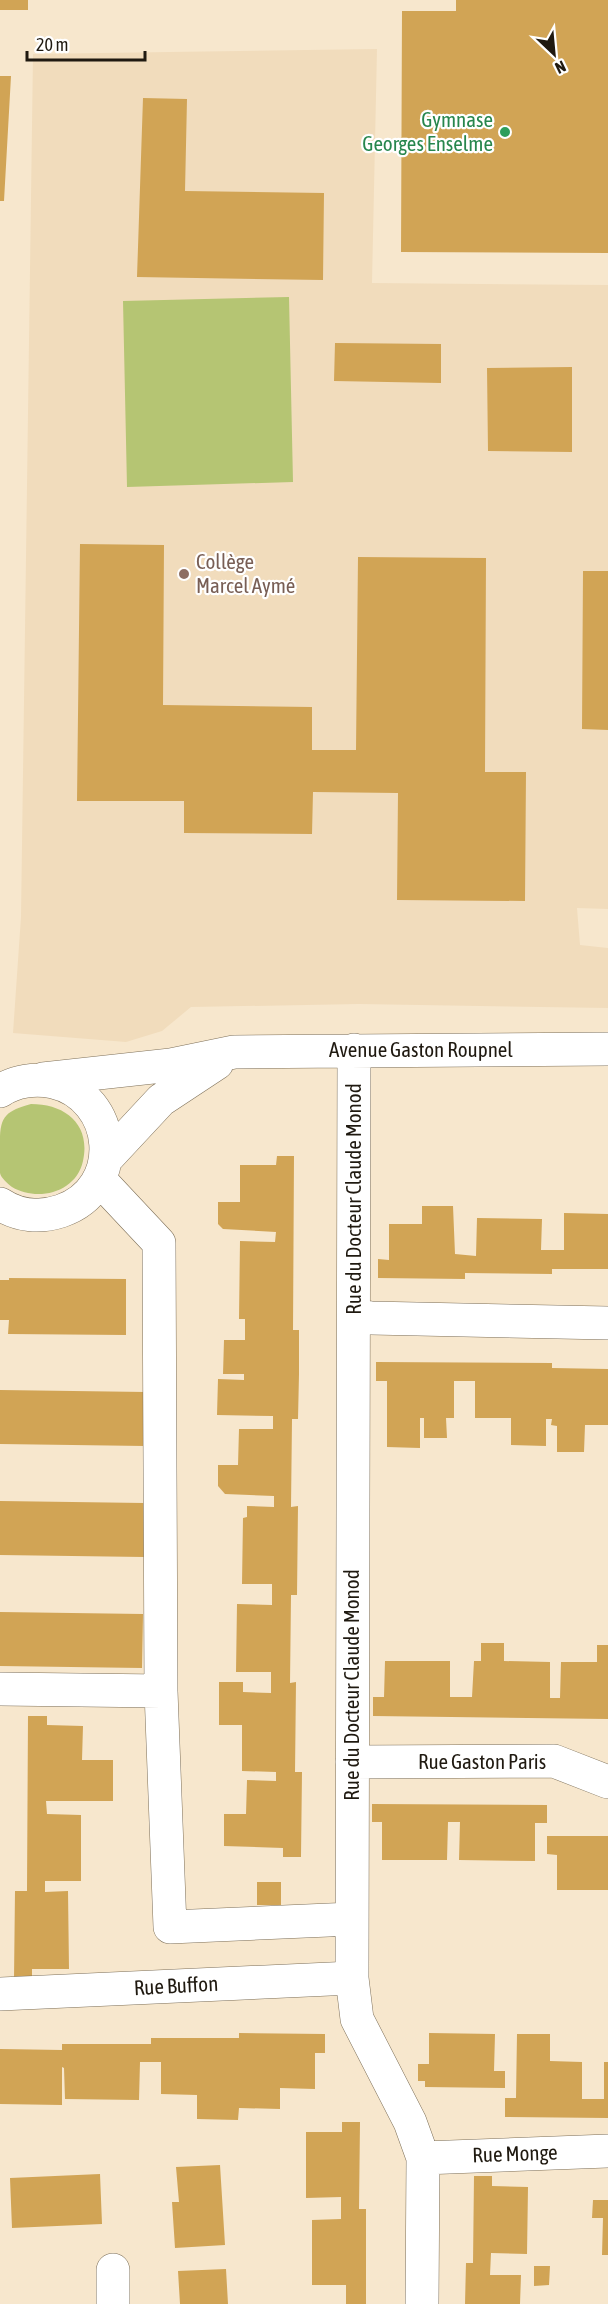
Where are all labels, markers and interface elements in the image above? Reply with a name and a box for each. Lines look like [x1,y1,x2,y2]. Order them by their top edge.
scale bar [27,24,146,62]
north arrow [524,24,584,84]
text: 20 m [36,34,68,55]
text: N [552,57,569,78]
place label: Gymnase Georges Enselme [362,107,493,155]
marker: Gymnase Georges Enselme [498,125,512,139]
place label: Collège Marcel Aymé [196,549,295,597]
marker: Collège Marcel Aymé [177,567,191,581]
street label: Avenue Gaston Roupnel [329,1037,513,1061]
street label: Rue du Docteur Claude Monod [341,1083,365,1315]
street label: Rue du Docteur Claude Monod [339,1569,363,1801]
street label: Rue Gaston Paris [418,1749,546,1773]
street label: Rue Buffon [133,1971,219,1999]
street label: Rue Monge [472,2140,558,2166]

